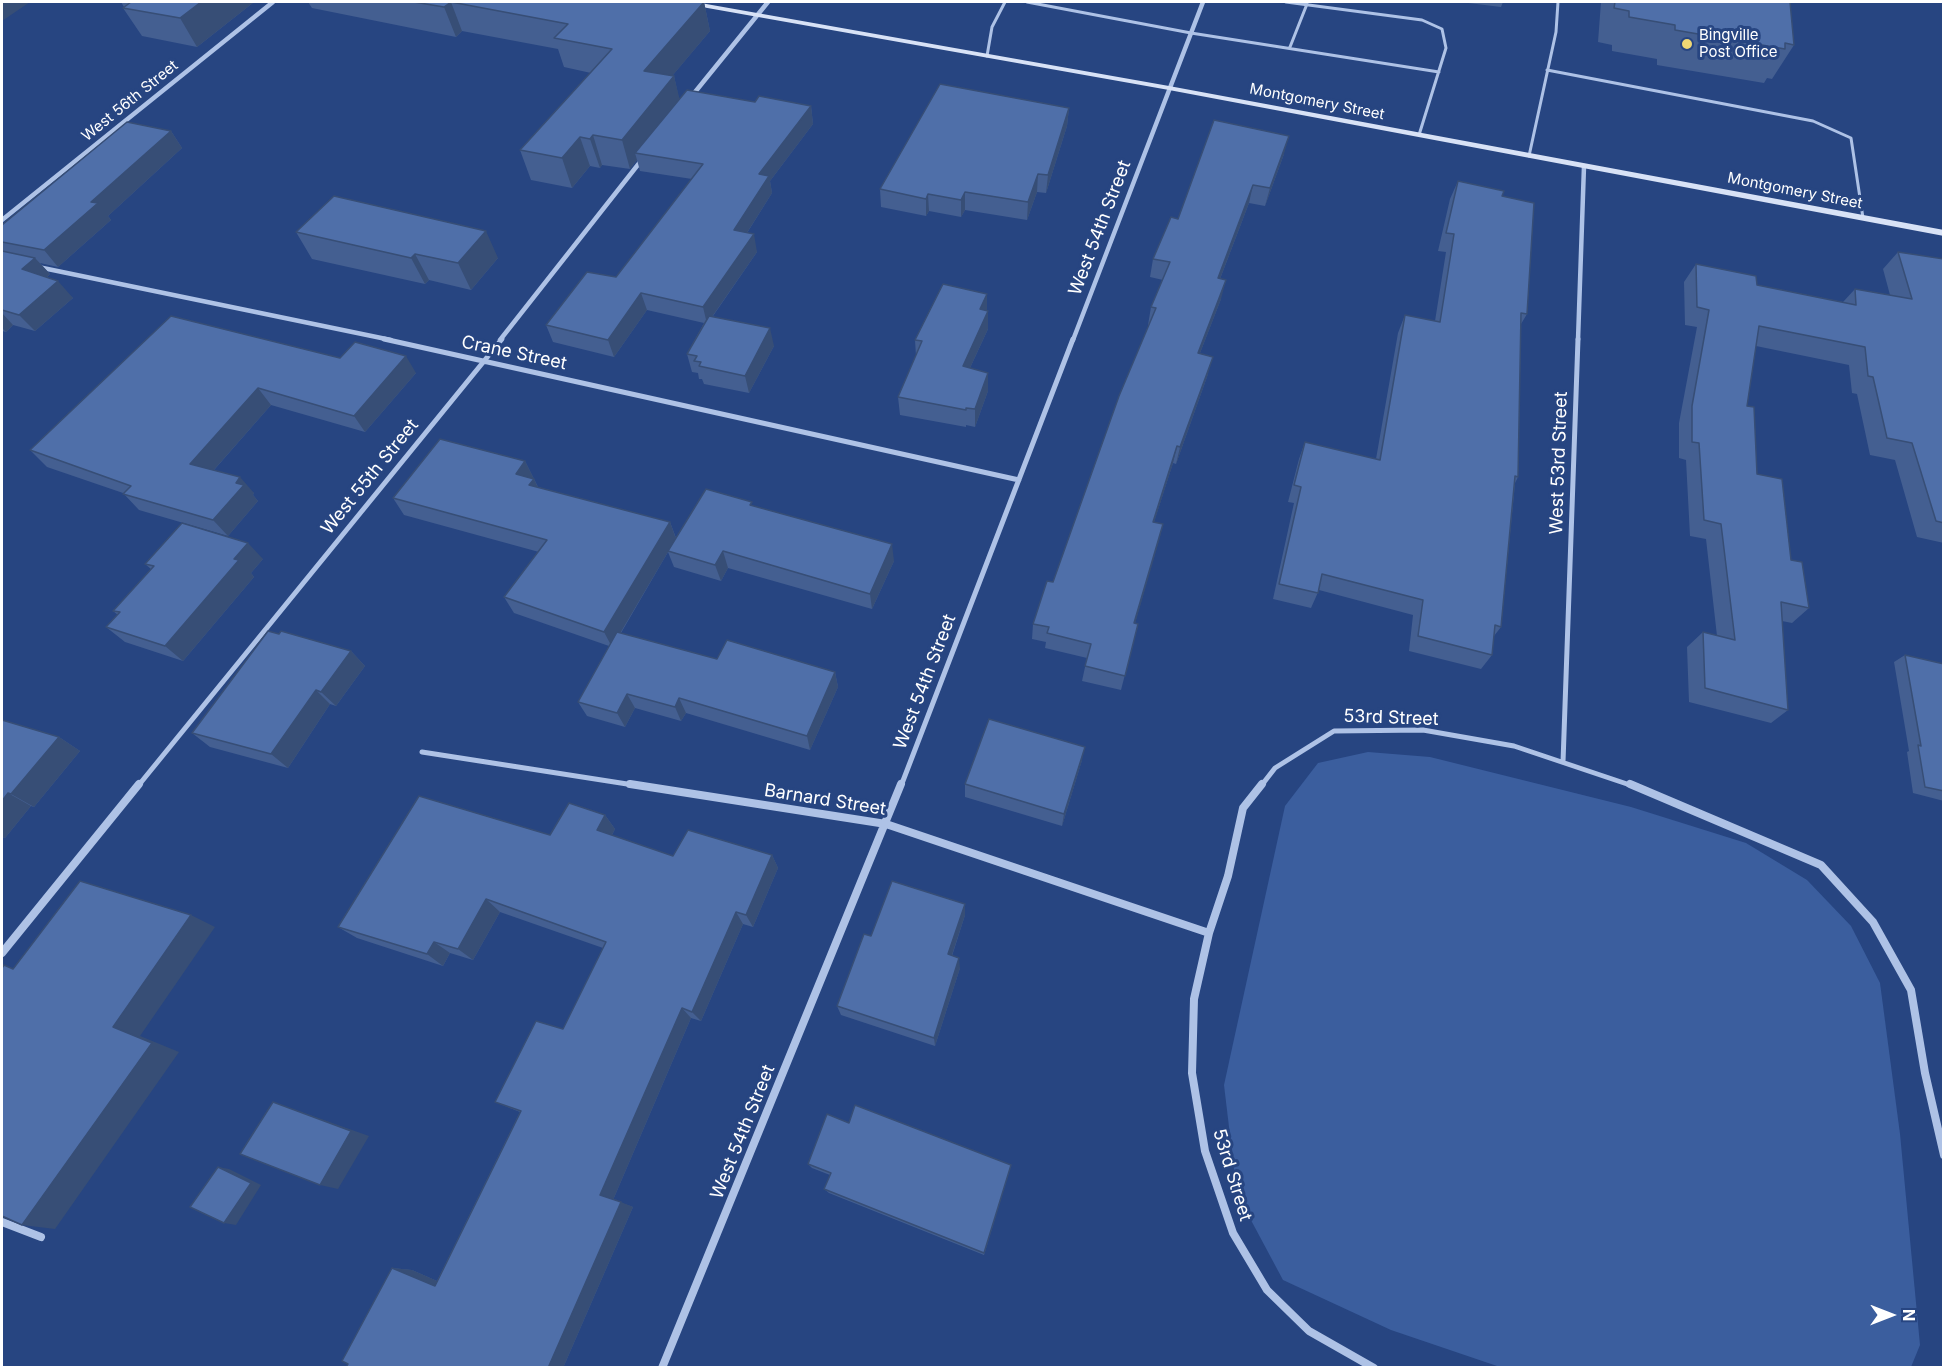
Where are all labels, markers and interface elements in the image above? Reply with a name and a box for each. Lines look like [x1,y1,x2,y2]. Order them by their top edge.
place label: Bingville Post Office [1699,26,1777,61]
marker: Bingville Post Office [1680,37,1694,51]
street label: West 56th Street [78,57,182,145]
street label: Montgomery Street [1248,80,1386,124]
street label: West 54th Street [1064,158,1136,298]
street label: Montgomery Street [1726,169,1864,213]
street label: Crane Street [459,331,569,375]
street label: West 53rd Street [1546,391,1572,535]
street label: West 55th Street [317,415,423,539]
street label: West 54th Street [889,612,961,752]
street label: 53rd Street [1343,706,1439,730]
street label: Barnard Street [763,780,887,820]
street label: West 54th Street [706,1062,780,1202]
street label: 53rd Street [1208,1126,1256,1224]
north arrow [1861,1285,1921,1345]
text: N [1899,1309,1919,1321]

